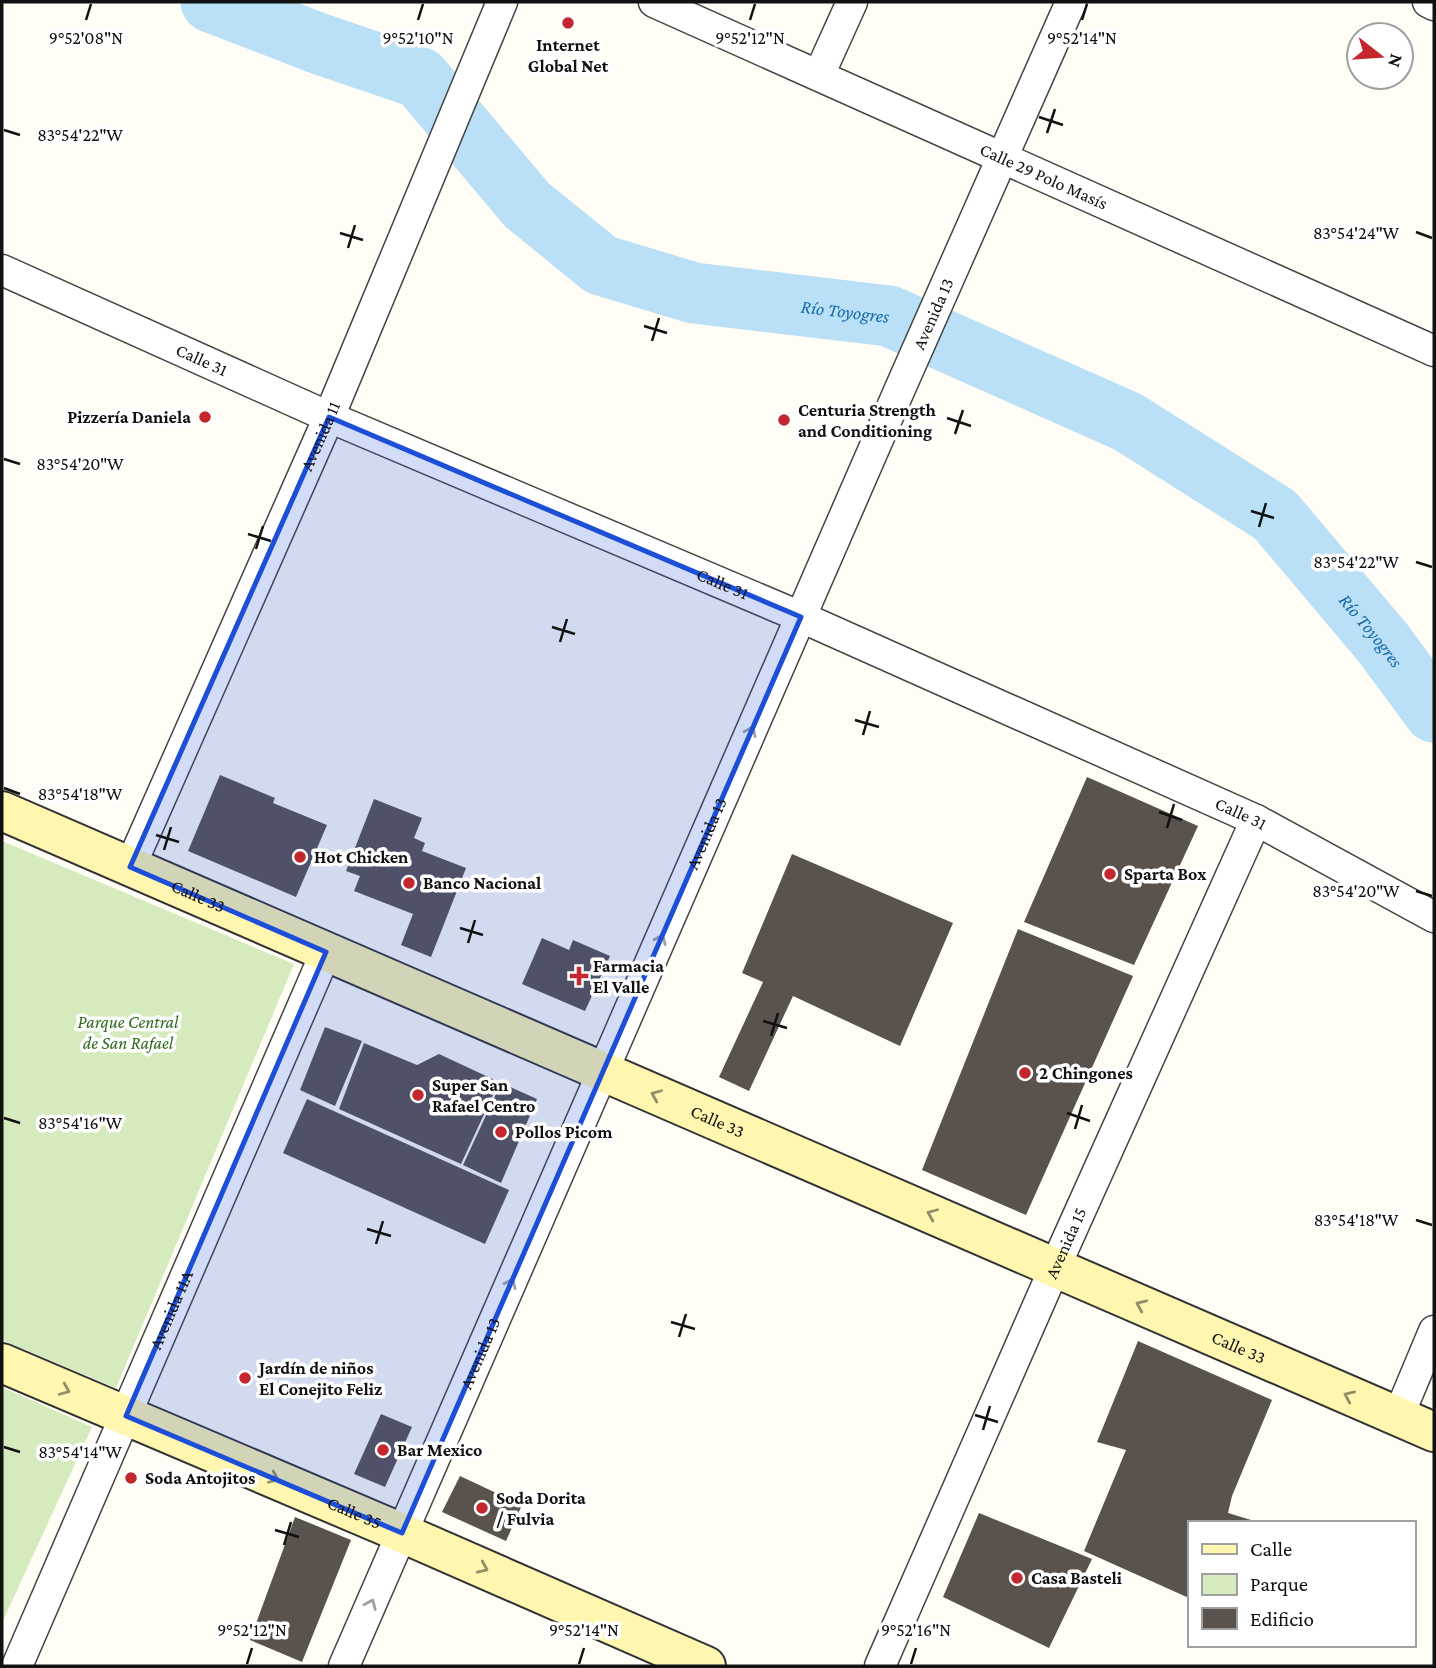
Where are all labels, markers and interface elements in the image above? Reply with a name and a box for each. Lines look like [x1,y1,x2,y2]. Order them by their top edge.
marker: Internet Global Net [560,15,576,31]
north arrow [1345,21,1415,91]
text: 9°52'08"N [49,28,123,48]
text: 9°52'10"N [382,28,454,48]
text: 9°52'12"N [715,28,785,48]
text: 9°52'14"N [1047,28,1117,48]
place label: Internet Global Net [528,35,609,76]
text: N [1384,52,1408,70]
text: 83°54'22"W [37,125,123,145]
street label: Calle 29 Polo Masís [977,139,1111,214]
text: 83°54'24"W [1313,223,1400,243]
street label: Avenida 13 [909,275,958,353]
water label: Río Toyogres [800,295,891,326]
street label: Calle 31 [173,340,231,380]
street label: Avenida 11 [296,399,344,474]
place label: Centuria Strength and Conditioning [798,400,936,441]
place label: Pizzería Daniela [67,407,191,427]
marker: Pizzería Daniela [197,409,213,425]
marker: Centuria Strength and Conditioning [776,412,792,428]
text: 83°54'20"W [36,454,124,474]
text: 83°54'22"W [1313,552,1399,572]
street label: Calle 31 [694,564,751,604]
water label: Río Toyogres [1335,589,1408,671]
one-way arrow [743,725,757,737]
text: 83°54'18"W [38,784,123,804]
street label: Calle 31 [1212,793,1270,834]
street label: Avenida 13 [682,795,731,872]
place label: Hot Chicken [314,847,409,867]
marker: Hot Chicken [292,849,308,865]
place label: Sparta Box [1124,864,1207,884]
marker: Sparta Box [1102,866,1118,882]
place label: Banco Nacional [423,873,541,893]
marker: Banco Nacional [401,875,417,891]
street label: Calle 33 [168,876,228,917]
text: 83°54'20"W [1312,881,1400,901]
one-way arrow [652,934,666,946]
place label: Farmacia El Valle [593,956,664,997]
marker: Farmacia El Valle [571,968,587,984]
park label: Parque Central de San Rafael [78,1012,179,1053]
place label: 2 Chingones [1039,1063,1133,1083]
marker: 2 Chingones [1017,1065,1033,1081]
place label: Super San Rafael Centro [432,1075,535,1116]
marker: Super San Rafael Centro [410,1087,426,1103]
one-way arrow [650,1089,663,1103]
street label: Calle 33 [688,1101,748,1142]
text: 83°54'16"W [38,1113,122,1133]
place label: Pollos Picom [515,1122,613,1142]
marker: Pollos Picom [493,1124,509,1140]
street label: Avenida 15 [1041,1204,1090,1282]
one-way arrow [927,1208,939,1222]
text: 83°54'18"W [1314,1210,1399,1230]
street label: Avenida 11A [145,1267,197,1352]
one-way arrow [503,1277,517,1290]
one-way arrow [1135,1299,1148,1313]
street label: Avenida 13 [456,1314,504,1392]
street label: Calle 33 [1209,1327,1269,1368]
place label: Jardín de niños El Conejito Feliz [257,1358,382,1400]
marker: Jardín de niños El Conejito Feliz [237,1370,253,1386]
one-way arrow [57,1382,70,1396]
one-way arrow [1344,1390,1356,1404]
place label: Bar Mexico [397,1440,482,1460]
text: 83°54'14"W [38,1442,122,1462]
marker: Bar Mexico [375,1442,391,1458]
place label: Soda Antojitos [145,1468,255,1489]
marker: Soda Antojitos [123,1470,139,1486]
one-way arrow [267,1470,279,1484]
place label: Soda Dorita / Fulvia [496,1488,586,1529]
street label: Calle 35 [324,1493,384,1533]
marker: Soda Dorita / Fulvia [474,1500,490,1516]
legend [1188,1521,1415,1647]
text: Calle [1250,1537,1292,1561]
one-way arrow [476,1560,488,1574]
place label: Casa Basteli [1031,1568,1123,1588]
marker: Casa Basteli [1009,1570,1025,1586]
text: Parque [1250,1572,1308,1596]
one-way arrow [363,1598,377,1610]
text: Edificio [1250,1607,1314,1631]
text: 9°52'12"N [217,1620,287,1640]
text: 9°52'14"N [549,1620,619,1640]
text: 9°52'16"N [881,1620,951,1640]

